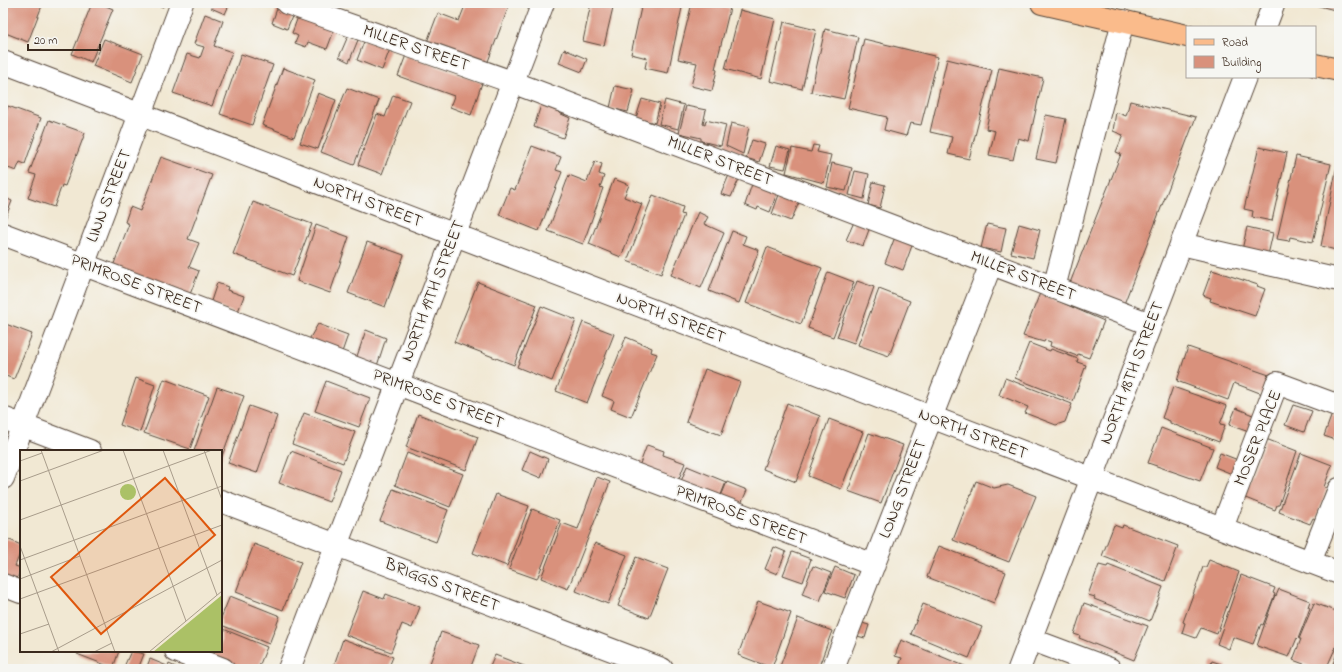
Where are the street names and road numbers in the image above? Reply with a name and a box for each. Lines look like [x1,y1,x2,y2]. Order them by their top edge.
street label: MILLER STREET [359,18,473,78]
street label: MILLER STREET [664,129,777,193]
street label: LINN STREET [80,146,138,246]
street label: NORTH STREET [310,170,427,234]
street label: NORTH 19TH STREET [395,216,472,365]
street label: MILLER STREET [967,244,1080,308]
street label: PRIMROSE STREET [67,247,206,321]
street label: NORTH STREET [613,286,730,350]
street label: NORTH 18TH STREET [1093,298,1171,448]
street label: PRIMROSE STREET [369,362,508,436]
street label: MOSER PLACE [1227,386,1289,490]
street label: NORTH STREET [915,402,1032,466]
street label: LONG STREET [873,436,933,542]
street label: PRIMROSE STREET [672,478,811,552]
street label: BRIGGS STREET [380,551,503,618]

